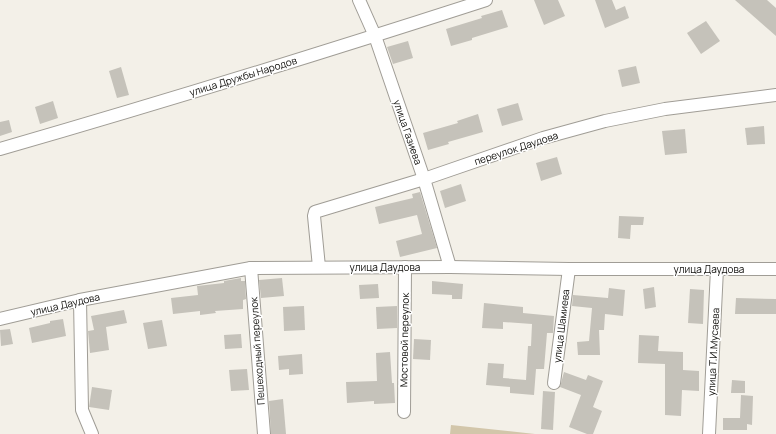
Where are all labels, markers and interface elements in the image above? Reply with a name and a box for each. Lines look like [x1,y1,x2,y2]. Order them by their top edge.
street label: улица Дружбы Народов [188,53,299,99]
street label: улица Газиева [390,98,426,166]
street label: переулок Даудова [472,128,560,168]
street label: улица Даудова [350,260,420,274]
street label: улица Даудова [674,262,744,276]
street label: улица Шамиева [550,288,572,364]
street label: улица Даудова [29,289,101,319]
street label: Мостовой переулок [396,292,412,387]
street label: Пешеходный переулок [246,296,268,405]
street label: улица Т.И.Мусаева [704,307,722,397]

